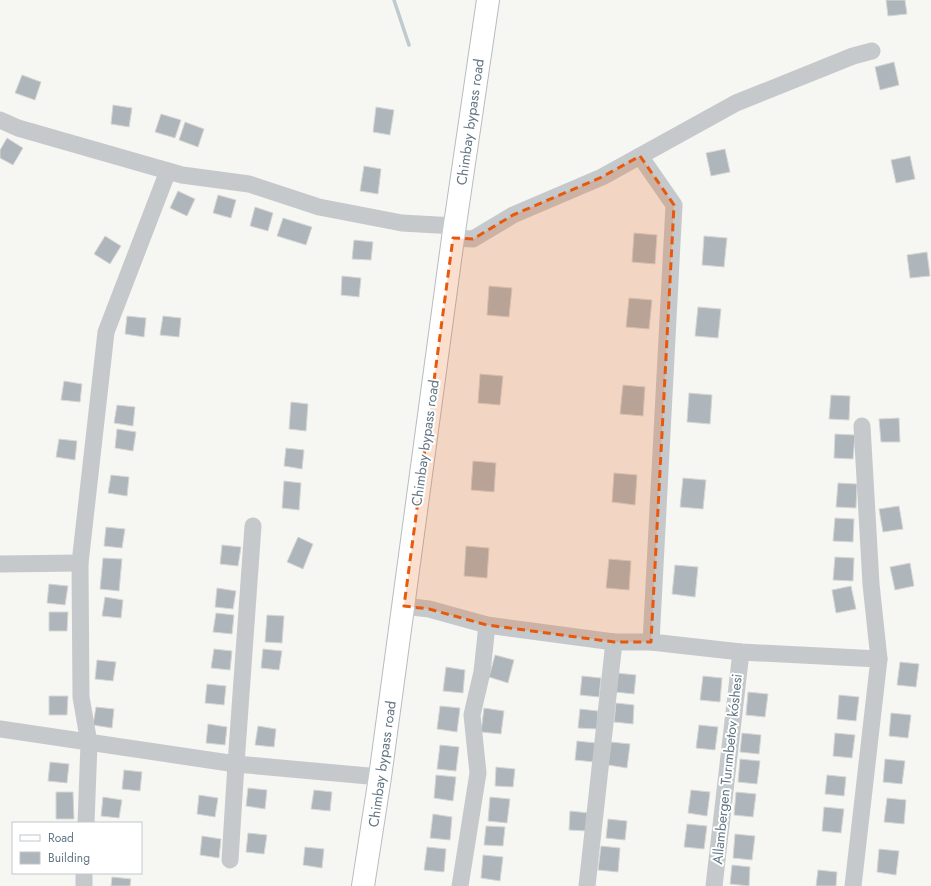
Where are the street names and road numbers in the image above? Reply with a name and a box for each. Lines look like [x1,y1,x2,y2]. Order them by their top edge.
street label: Chimbay bypass road [451,57,489,187]
street label: Chimbay bypass road [406,378,444,508]
street label: Allambergen Turımbetov kóshesi [707,673,747,865]
street label: Chimbay bypass road [363,699,401,829]

